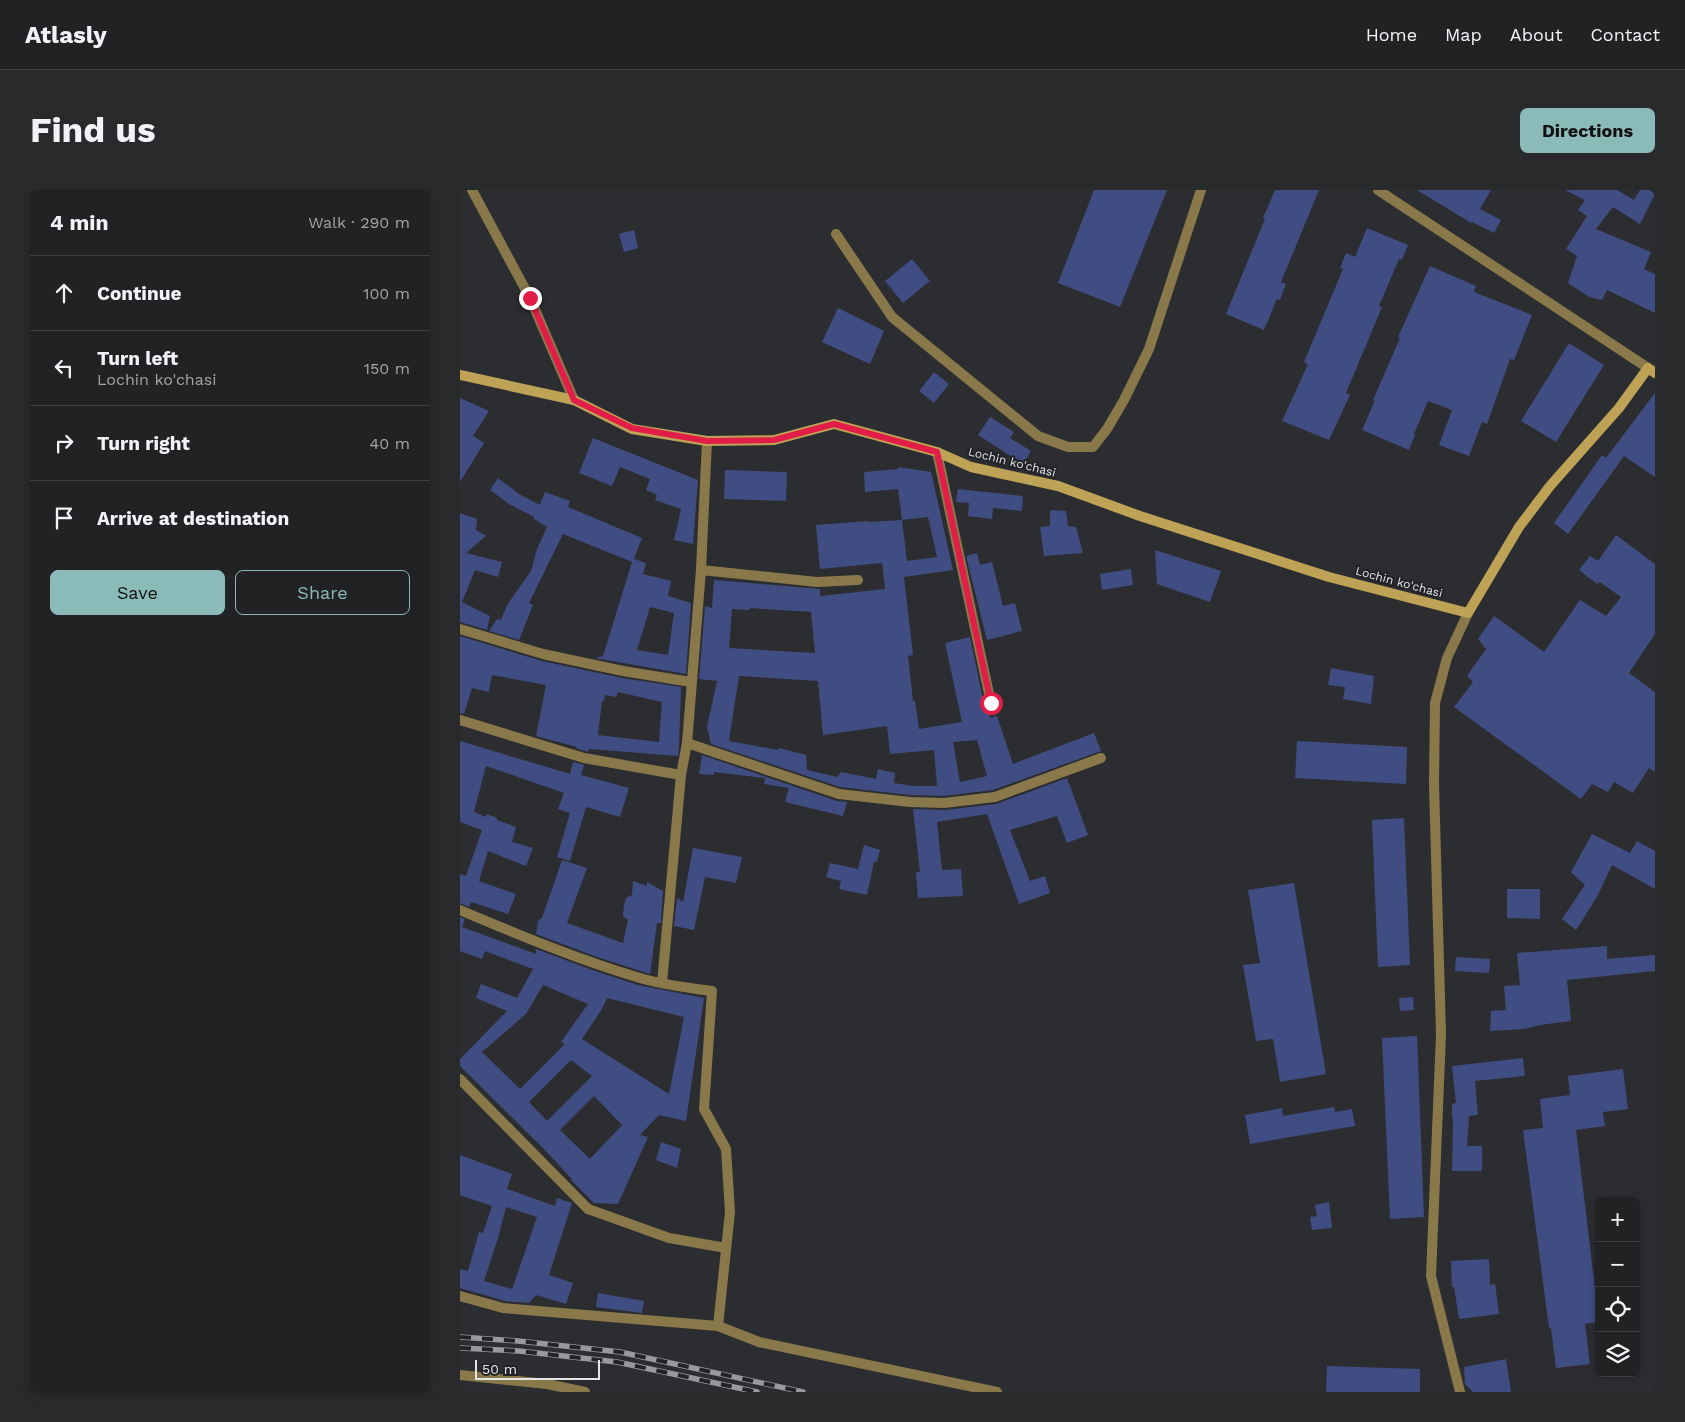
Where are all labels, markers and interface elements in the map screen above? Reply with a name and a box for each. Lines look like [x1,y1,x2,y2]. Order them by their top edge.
text: Atlasly [25,21,107,49]
text: Home [1366,24,1417,45]
text: Map [1445,24,1482,45]
text: About [1510,24,1562,45]
text: Contact [1590,24,1660,45]
button: Directions [1520,108,1655,153]
text: Find us [30,109,156,151]
text: 4 min [50,210,108,235]
text: Walk · 290 m [308,213,410,232]
icon: ahead [50,279,78,307]
text: Continue [97,282,181,305]
text: 100 m [363,284,410,303]
route end [519,287,542,310]
text: Turn left [97,347,178,370]
icon: left [50,354,78,382]
text: 150 m [364,359,410,378]
text: Lochin ko'chasi [97,370,217,389]
icon: right [50,429,78,457]
text: Turn right [97,432,190,455]
text: 40 m [370,434,410,453]
street label: Lochin ko'chasi [967,444,1057,480]
icon: arrive [50,504,78,532]
text: Arrive at destination [97,507,289,530]
street label: Lochin ko'chasi [1354,564,1444,600]
button: Save [50,570,225,615]
button: Share [235,570,410,615]
route start [980,692,1003,715]
map controls [1595,1197,1640,1377]
button: + [1595,1197,1640,1242]
button: − [1595,1242,1640,1287]
button: locate [1595,1287,1640,1332]
button: layers [1595,1332,1640,1377]
scale bar [475,1357,600,1380]
text: 50 m [482,1361,517,1377]

